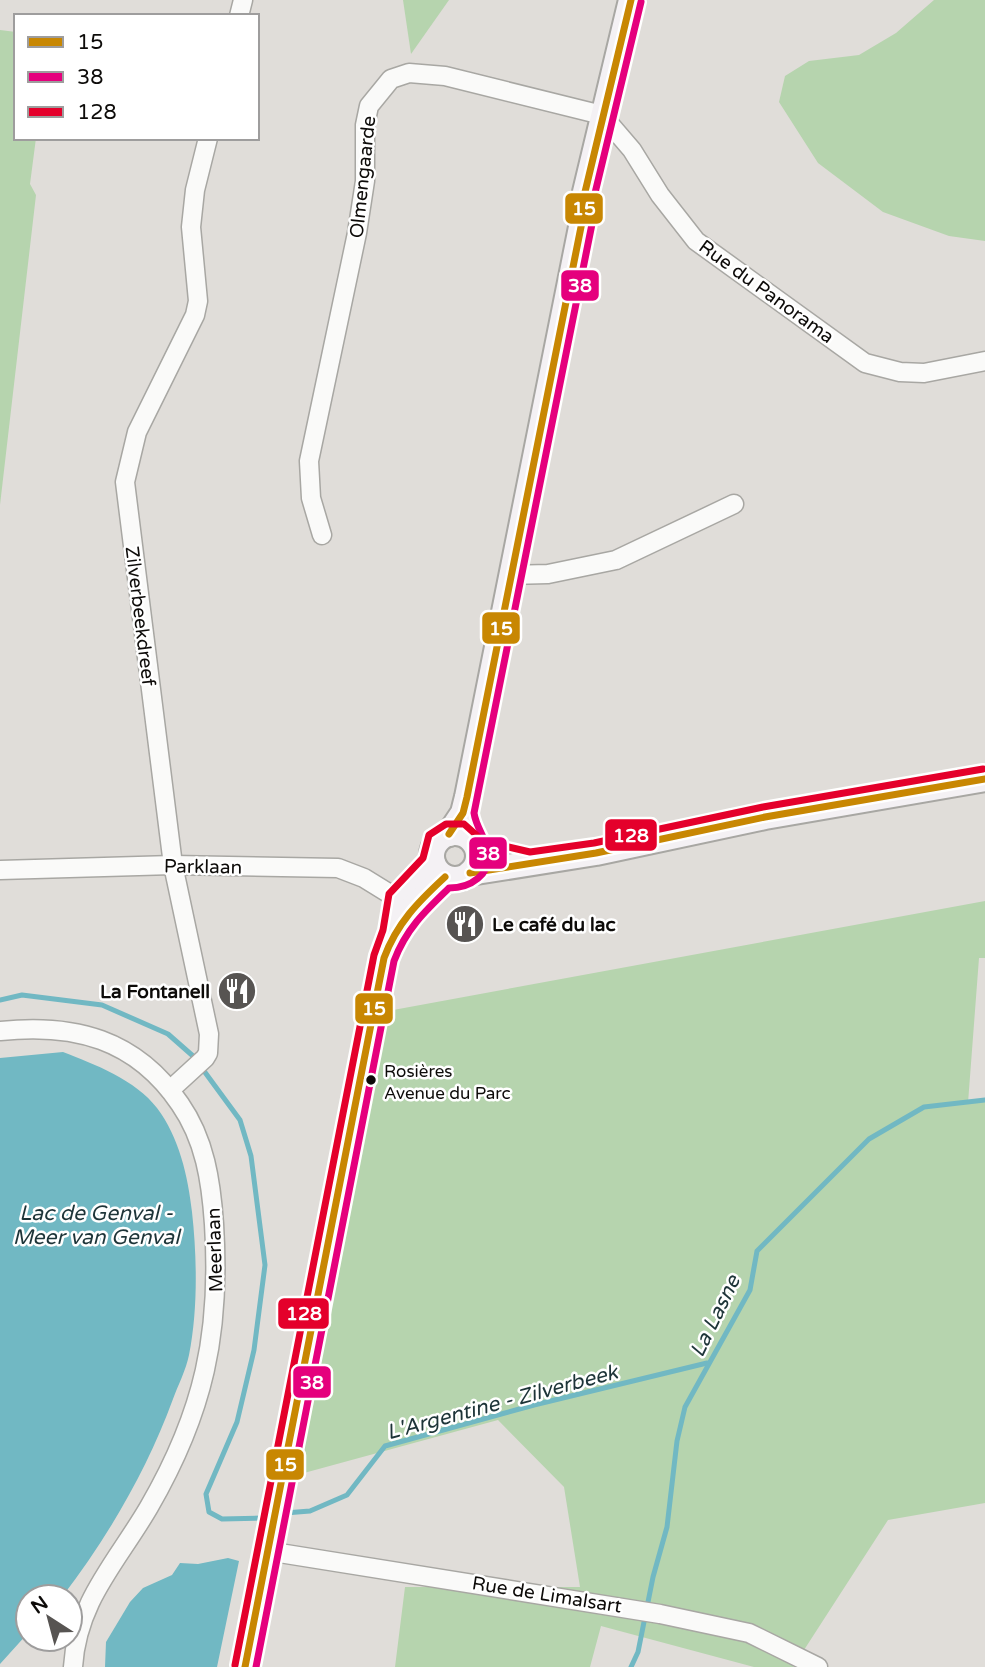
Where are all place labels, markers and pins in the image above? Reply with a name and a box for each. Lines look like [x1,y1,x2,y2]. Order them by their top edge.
restaurant icon: Le café du lac [444,903,486,945]
place label: Le café du lac [492,914,616,936]
restaurant icon: La Fontanell [216,970,258,1012]
place label: La Fontanell [100,981,210,1003]
place label: Rosières Avenue du Parc [384,1061,511,1104]
marker: Rosières Avenue du Parc [364,1073,378,1087]

